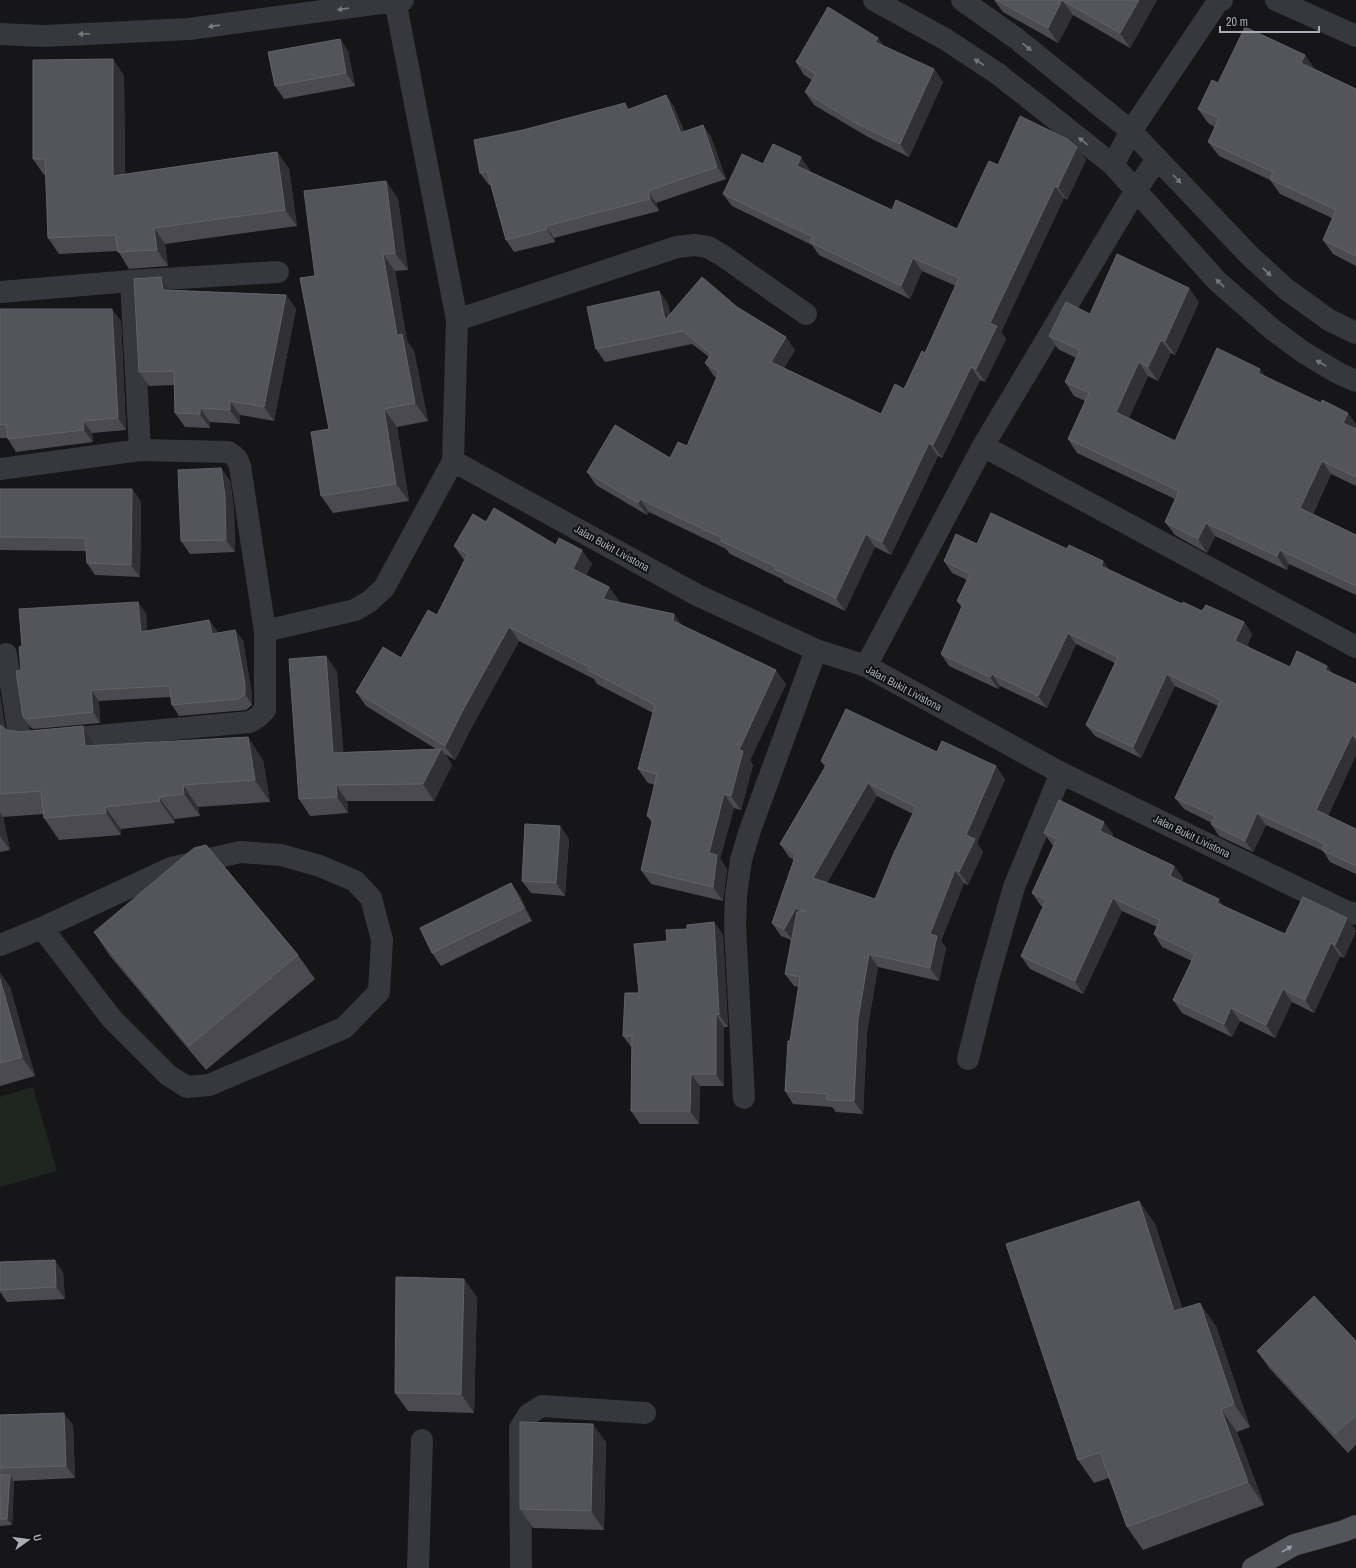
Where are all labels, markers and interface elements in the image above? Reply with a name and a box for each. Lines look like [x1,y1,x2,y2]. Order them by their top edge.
one-way arrow [337,6,349,12]
scale bar [1220,8,1319,34]
text: 20 m [1226,14,1248,30]
one-way arrow [208,23,220,29]
one-way arrow [78,31,90,38]
one-way arrow [1022,43,1033,52]
one-way arrow [974,58,985,66]
one-way arrow [1077,136,1088,145]
one-way arrow [1172,174,1182,184]
one-way arrow [1263,267,1272,276]
one-way arrow [1215,278,1225,288]
one-way arrow [1315,360,1327,367]
street label: Jalan Bukit Livistona [572,522,652,574]
street label: Jalan Bukit Livistona [864,662,944,714]
street label: Jalan Bukit Livistona [1151,811,1233,861]
north arrow [8,1520,48,1560]
text: U [30,1533,45,1542]
one-way arrow [1281,1545,1293,1552]

